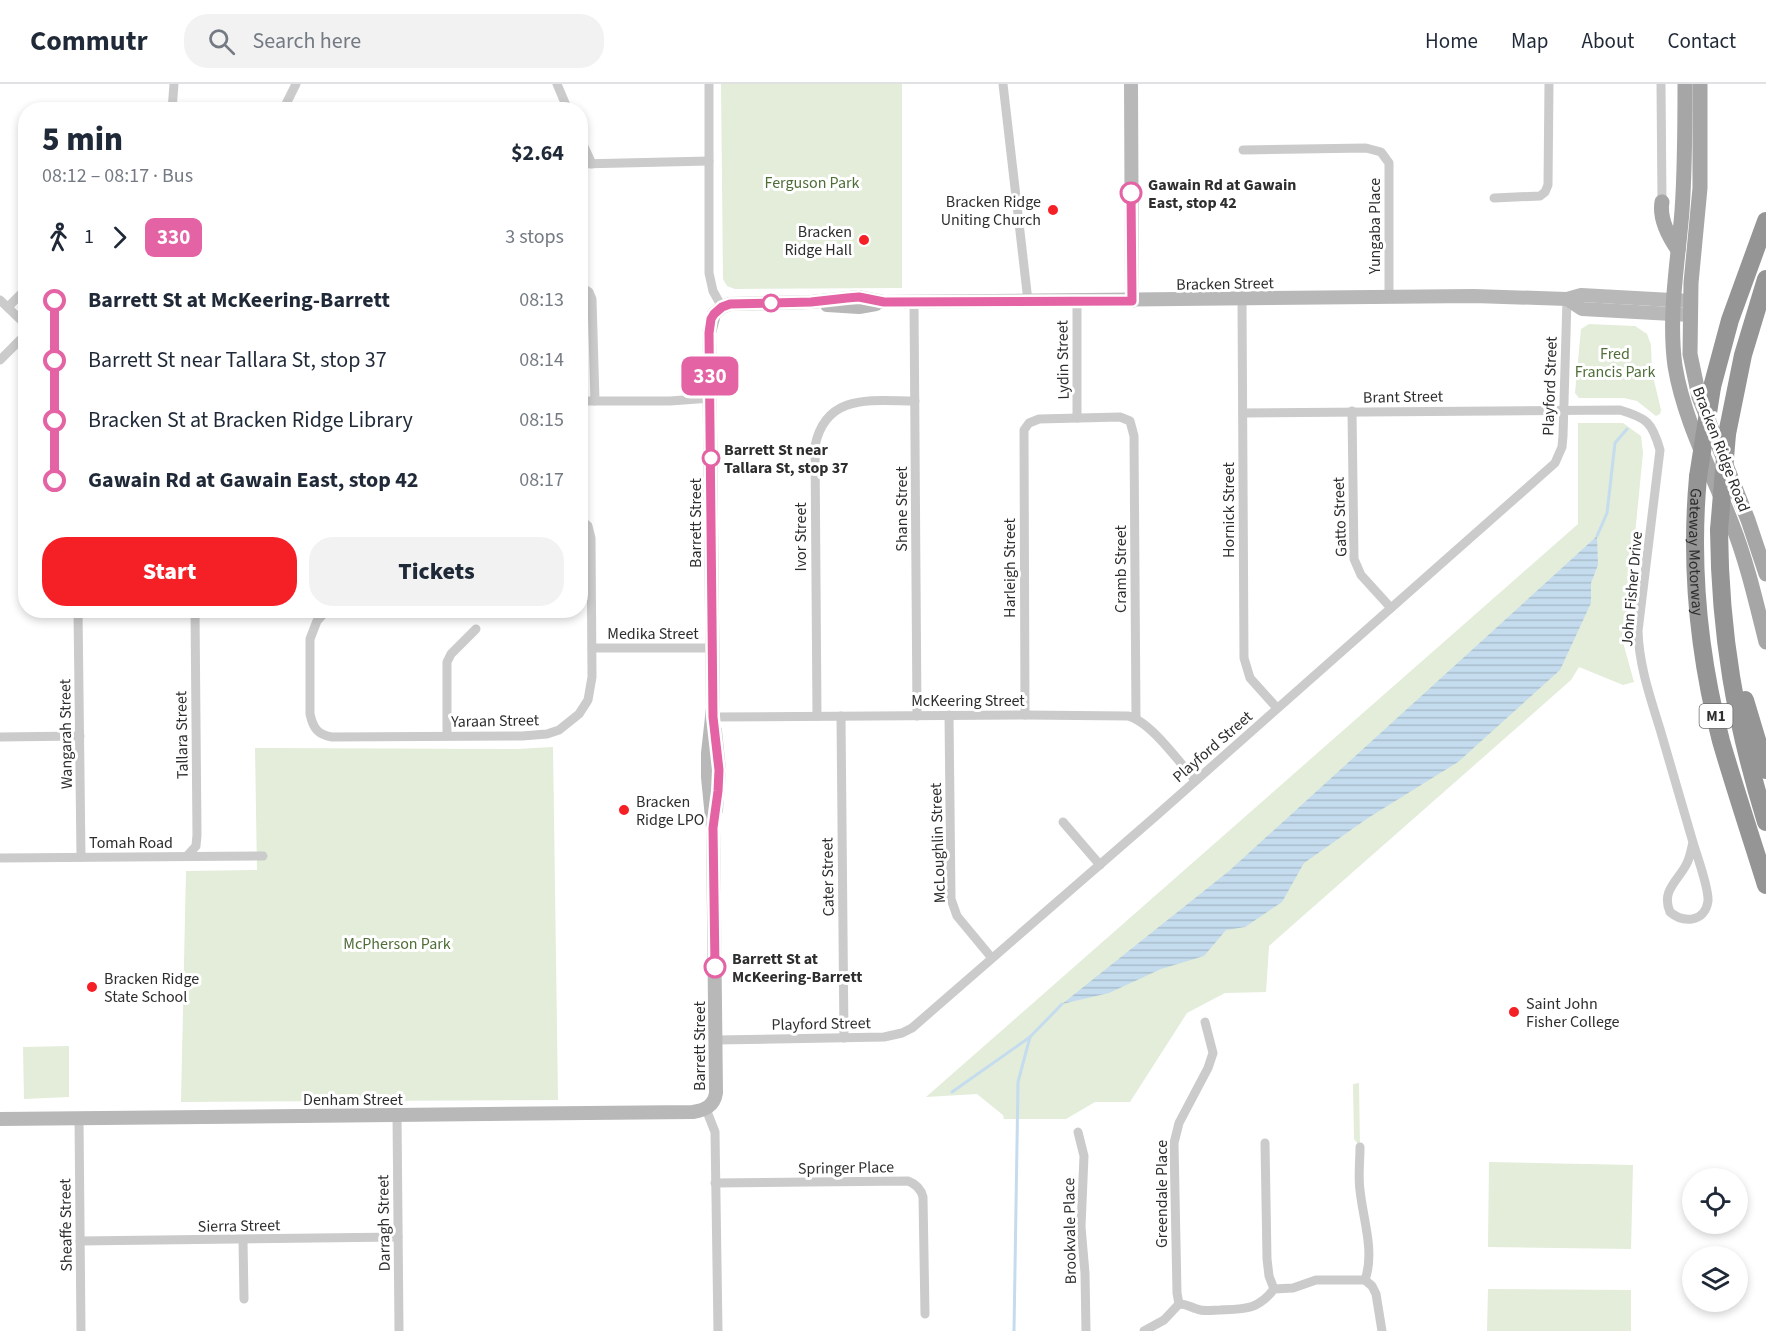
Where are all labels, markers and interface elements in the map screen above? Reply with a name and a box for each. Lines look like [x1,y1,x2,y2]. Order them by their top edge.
search box [184,14,604,68]
text: Commutr [30,21,148,61]
icon: search [205,25,238,58]
text: Search here [253,25,361,57]
text: Home [1425,26,1478,56]
text: Map [1511,26,1549,56]
text: About [1582,26,1634,56]
text: Contact [1667,26,1736,56]
text: 5 min [42,116,123,163]
text: $2.64 [511,137,564,169]
text: 08:12 – 08:17 · Bus [42,162,193,190]
park label: Ferguson Park [764,172,860,194]
place label: Gawain Rd at Gawain East, stop 42 [1148,174,1296,214]
street label: Yungaba Place [1364,178,1386,275]
marker: Gawain Rd at Gawain East, stop 42 [1120,182,1142,204]
place label: Bracken Ridge Uniting Church [941,191,1041,231]
marker: Bracken Ridge Uniting Church [1046,203,1060,217]
icon: walk [42,221,75,254]
icon: forward [103,221,136,254]
place label: Bracken Ridge Hall [784,221,852,261]
text: 330 [157,222,190,252]
text: 1 [84,223,94,251]
text: 3 stops [505,223,564,251]
marker: Bracken Ridge Hall [857,233,871,247]
street label: Bracken Street [1176,272,1275,296]
text: Barrett St at McKeering-Barrett [88,284,390,316]
text: 08:13 [519,286,564,314]
unlabelled marker [762,294,780,312]
street label: Lydin Street [1051,319,1075,400]
street label: Playford Street [1537,335,1563,436]
park label: Fred Francis Park [1575,343,1655,383]
text: Barrett St near Tallara St, stop 37 [88,344,387,376]
text: 08:14 [519,346,564,374]
line badge: 330 [676,356,744,396]
text: 330 [693,361,727,391]
street label: Bracken Ridge Road [1687,383,1755,515]
street label: Brant Street [1363,385,1444,409]
text: Bracken St at Bracken Ridge Library [88,404,413,436]
text: 08:15 [519,406,564,434]
place label: Barrett St near Tallara St, stop 37 [724,439,849,479]
marker: Barrett St near Tallara St, stop 37 [702,449,720,467]
street label: Hornick Street [1218,461,1240,558]
text: Gawain Rd at Gawain East, stop 42 [88,464,418,496]
text: 08:17 [519,466,564,494]
street label: Shane Street [891,466,913,552]
street label: Gatto Street [1328,476,1352,557]
street label: Barrett Street [685,477,707,568]
street label: Gateway Motorway [1683,487,1709,617]
street label: Ivor Street [790,502,812,572]
street label: Harleigh Street [999,517,1021,618]
street label: Cramb Street [1110,525,1132,613]
street label: John Fisher Drive [1616,530,1648,648]
button: Start [42,537,297,606]
button: Tickets [309,537,564,606]
street label: Medika Street [607,623,699,645]
street label: Wangarah Street [54,678,78,789]
street label: Tallara Street [170,690,194,779]
street label: McKeering Street [911,690,1025,712]
road number: M1 [1700,704,1732,728]
street label: Playford Street [1168,705,1258,788]
street label: Yaraan Street [450,709,540,733]
street label: McLoughlin Street [925,782,951,904]
place label: Bracken Ridge LPO [636,791,704,831]
marker: Bracken Ridge LPO [617,803,631,817]
street label: Tomah Road [89,832,173,854]
street label: Cater Street [816,837,840,917]
park label: McPherson Park [343,933,451,955]
place label: Barrett St at McKeering-Barrett [732,948,862,988]
marker: Barrett St at McKeering-Barrett [704,956,726,978]
place label: Bracken Ridge State School [104,968,199,1008]
marker: Bracken Ridge State School [85,980,99,994]
place label: Saint John Fisher College [1526,993,1620,1033]
street label: Barrett Street [689,1000,711,1091]
marker: Saint John Fisher College [1507,1005,1521,1019]
street label: Playford Street [771,1012,871,1036]
street label: Denham Street [303,1089,404,1111]
street label: Greendale Place [1151,1140,1173,1248]
street label: Springer Place [798,1156,894,1180]
map controls [1682,1168,1748,1312]
button: locate [1682,1168,1748,1234]
street label: Darragh Street [372,1174,396,1272]
street label: Brookvale Place [1058,1177,1082,1284]
street label: Sheaffe Street [54,1178,78,1272]
street label: Sierra Street [198,1214,281,1238]
button: layers [1682,1246,1748,1312]

